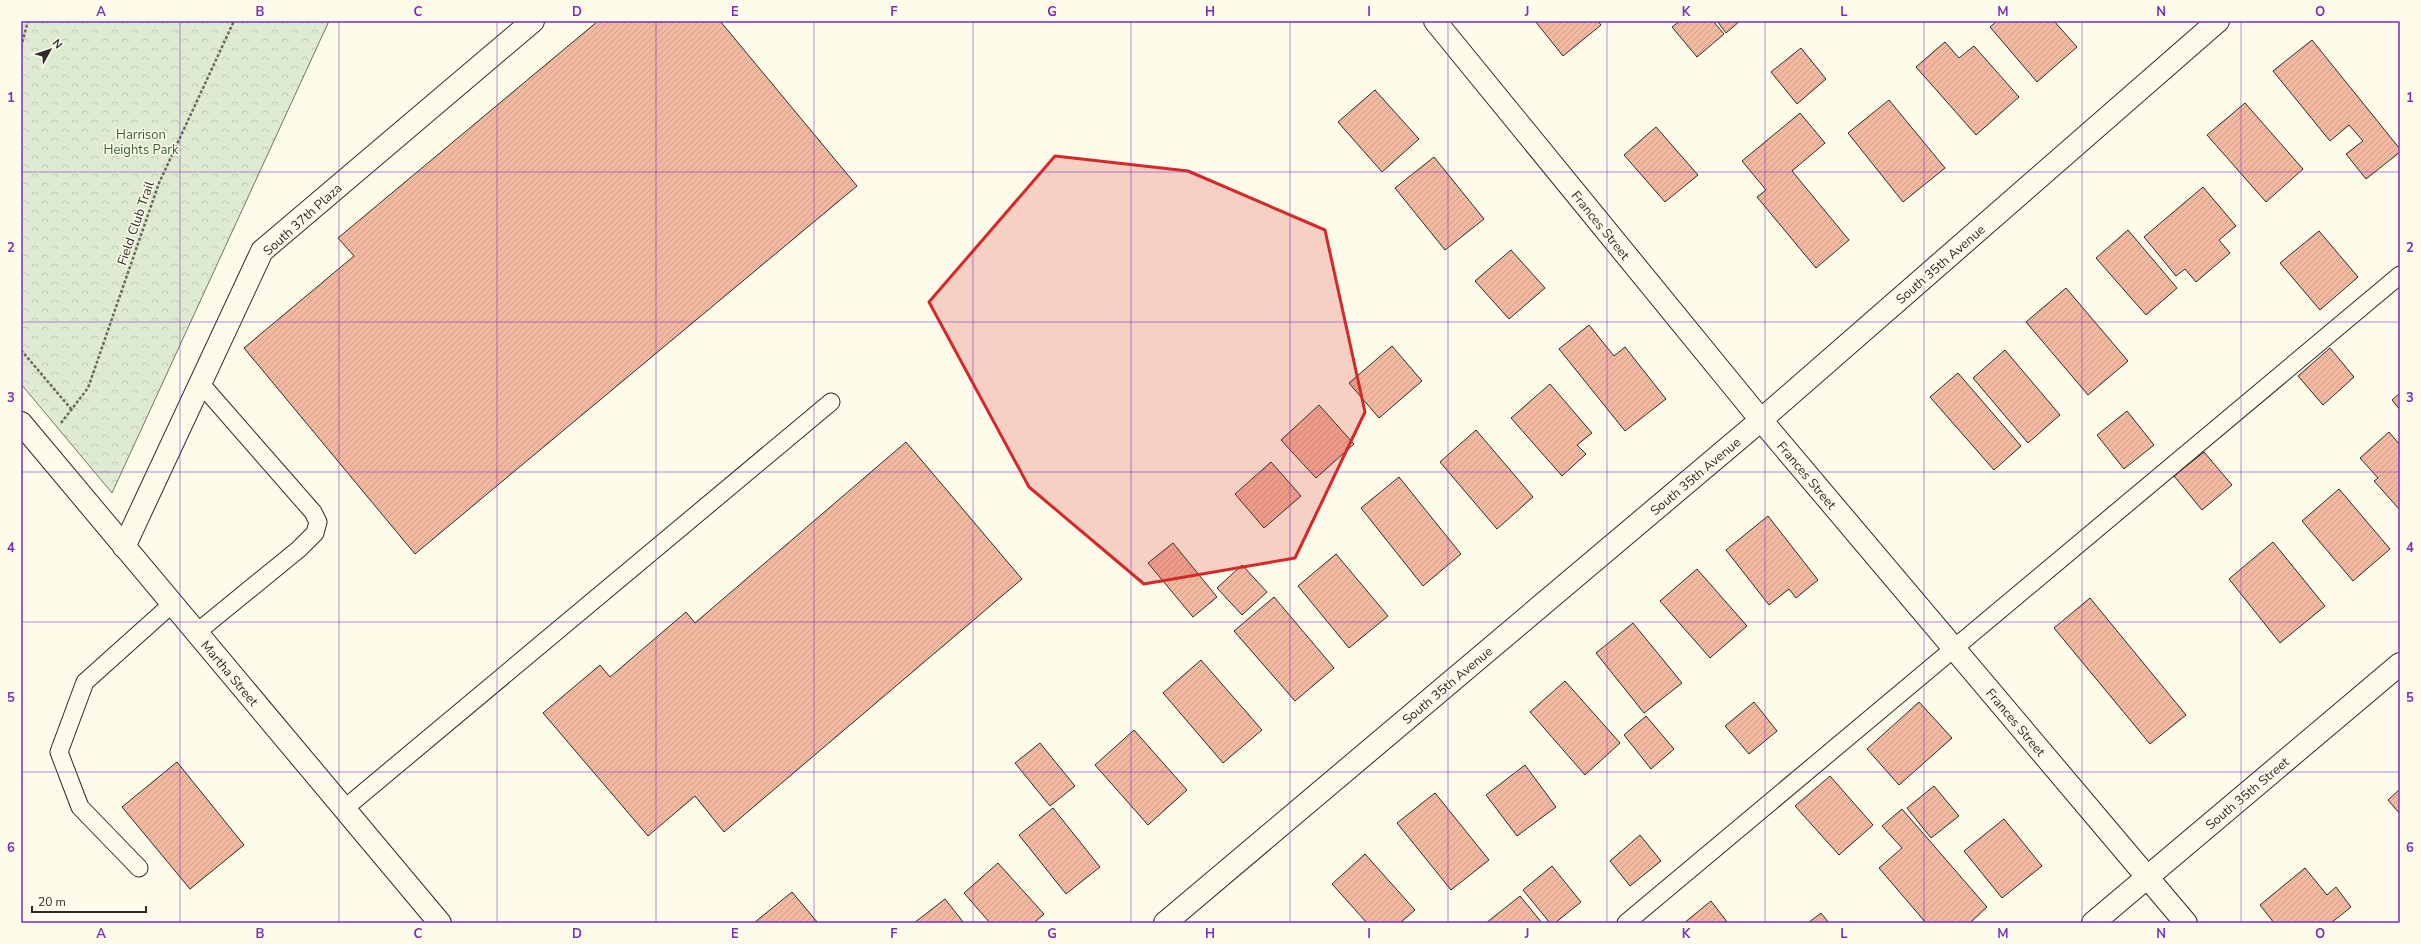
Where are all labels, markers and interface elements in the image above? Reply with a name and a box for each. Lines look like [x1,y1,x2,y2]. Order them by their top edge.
text: A [96,3,106,21]
text: B [256,3,265,21]
text: C [414,3,423,21]
text: D [572,3,582,21]
text: E [731,3,739,21]
text: F [890,3,898,21]
text: G [1047,3,1057,21]
text: H [1205,3,1215,21]
text: I [1367,3,1371,21]
text: J [1524,3,1529,21]
text: K [1682,3,1691,21]
text: L [1840,3,1848,21]
text: M [1997,3,2009,21]
text: N [2156,3,2166,21]
text: O [2315,3,2325,21]
north arrow [30,30,70,70]
text: N [49,36,66,52]
text: 1 [7,89,15,107]
text: 1 [2406,89,2414,107]
park label: Harrison Heights Park [104,126,179,159]
street label: Field Club Trail [113,179,159,268]
street label: South 37th Plaza [259,179,346,260]
street label: Frances Street [1567,187,1634,264]
street label: South 35th Avenue [1892,221,1989,309]
text: 2 [7,239,15,257]
text: 2 [2406,239,2414,257]
text: 3 [7,389,15,407]
text: 3 [2406,389,2414,407]
street label: South 35th Avenue [1647,434,1745,520]
street label: Frances Street [1772,438,1840,514]
text: 4 [7,539,15,557]
text: 4 [2406,539,2414,557]
street label: Martha Street [196,637,262,711]
street label: South 35th Avenue [1399,643,1497,729]
street label: Frances Street [1981,685,2049,761]
text: 5 [7,689,15,707]
text: 5 [2406,689,2414,707]
street label: South 35th Street [2202,753,2294,834]
text: 6 [7,839,15,857]
text: 6 [2406,839,2414,857]
scale bar [32,888,146,914]
text: 20 m [38,894,66,910]
text: A [96,925,106,943]
text: B [256,925,265,943]
text: C [414,925,423,943]
text: D [572,925,582,943]
text: E [731,925,739,943]
text: F [890,925,898,943]
text: G [1047,925,1057,943]
text: H [1205,925,1215,943]
text: I [1367,925,1371,943]
text: J [1524,925,1529,943]
text: K [1682,925,1691,943]
text: L [1840,925,1848,943]
text: M [1997,925,2009,943]
text: N [2156,925,2166,943]
text: O [2315,925,2325,943]

